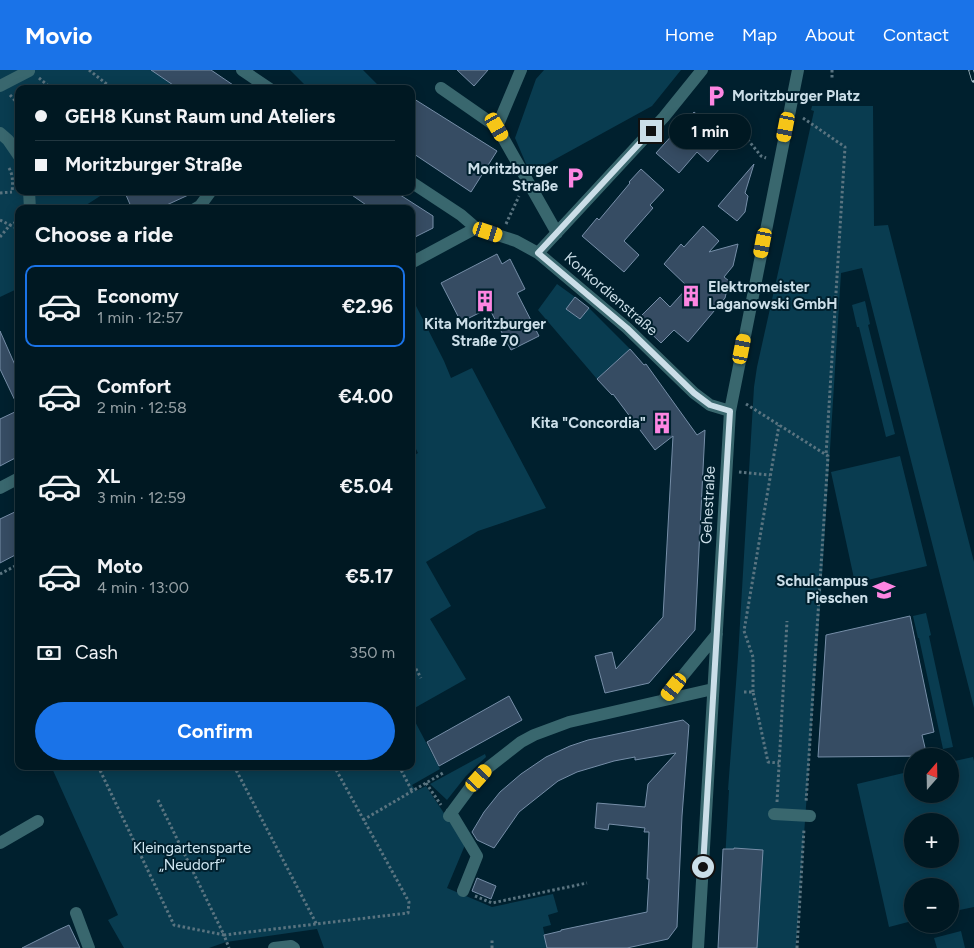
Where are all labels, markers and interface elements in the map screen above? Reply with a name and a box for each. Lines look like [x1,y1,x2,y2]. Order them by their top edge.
text: Movio [25,21,93,50]
text: Home [665,24,714,46]
text: Map [742,24,777,46]
text: About [805,24,855,46]
text: Contact [883,24,949,46]
parking icon: Moritzburger Platz [703,83,729,109]
place label: Moritzburger Platz [732,87,860,105]
text: GEH8 Kunst Raum und Ateliers [65,105,335,128]
car [483,110,510,144]
car [775,111,796,143]
callout: 1 min [668,114,751,148]
route end [640,120,662,142]
text: 1 min [691,122,729,141]
text: Moritzburger Straße [65,153,242,176]
place label: Moritzburger Straße [467,160,559,195]
parking icon: Moritzburger Straße [562,165,588,191]
car [471,220,504,244]
text: Choose a ride [35,221,173,248]
car [752,227,773,259]
street label: Konkordienstraße [561,249,661,339]
place label: Elektromeister Laganowski GmbH [708,278,837,313]
building icon: Elektromeister Laganowski GmbH [678,283,704,309]
icon: car [37,284,82,329]
text: Economy [97,285,179,308]
building icon: Kita Moritzburger Straße 70 [472,288,498,314]
text: €2.96 [342,295,393,318]
text: 1 min · 12:57 [97,308,183,327]
place label: Kita Moritzburger Straße 70 [424,315,546,350]
car [731,333,752,365]
icon: car [37,374,82,419]
text: Comfort [97,375,172,398]
text: €4.00 [338,385,393,408]
text: 2 min · 12:58 [97,398,187,417]
building icon: Kita "Concordia" [649,410,675,436]
place label: Kita "Concordia" [531,414,646,432]
icon: car [37,464,82,509]
text: XL [97,465,120,488]
street label: Gehestraße [697,465,719,545]
text: €5.04 [340,475,393,498]
text: 3 min · 12:59 [97,488,186,507]
icon: car [37,554,82,599]
text: Moto [97,555,143,578]
text: €5.17 [345,565,393,588]
place label: Schulcampus Pieschen [776,572,868,607]
school or university icon: Schulcampus Pieschen [871,577,897,603]
text: 4 min · 13:00 [97,578,189,597]
icon: cash [35,639,63,667]
text: Cash [75,641,118,664]
text: 350 m [349,643,395,662]
car [658,671,689,703]
button: Confirm [35,702,395,760]
north arrow [904,748,959,802]
map controls [904,748,959,933]
car [463,762,494,794]
button: + [904,813,959,868]
park label: Kleingartensparte „Neudorf“ [133,839,251,874]
route start [692,856,714,878]
button: − [904,878,959,933]

